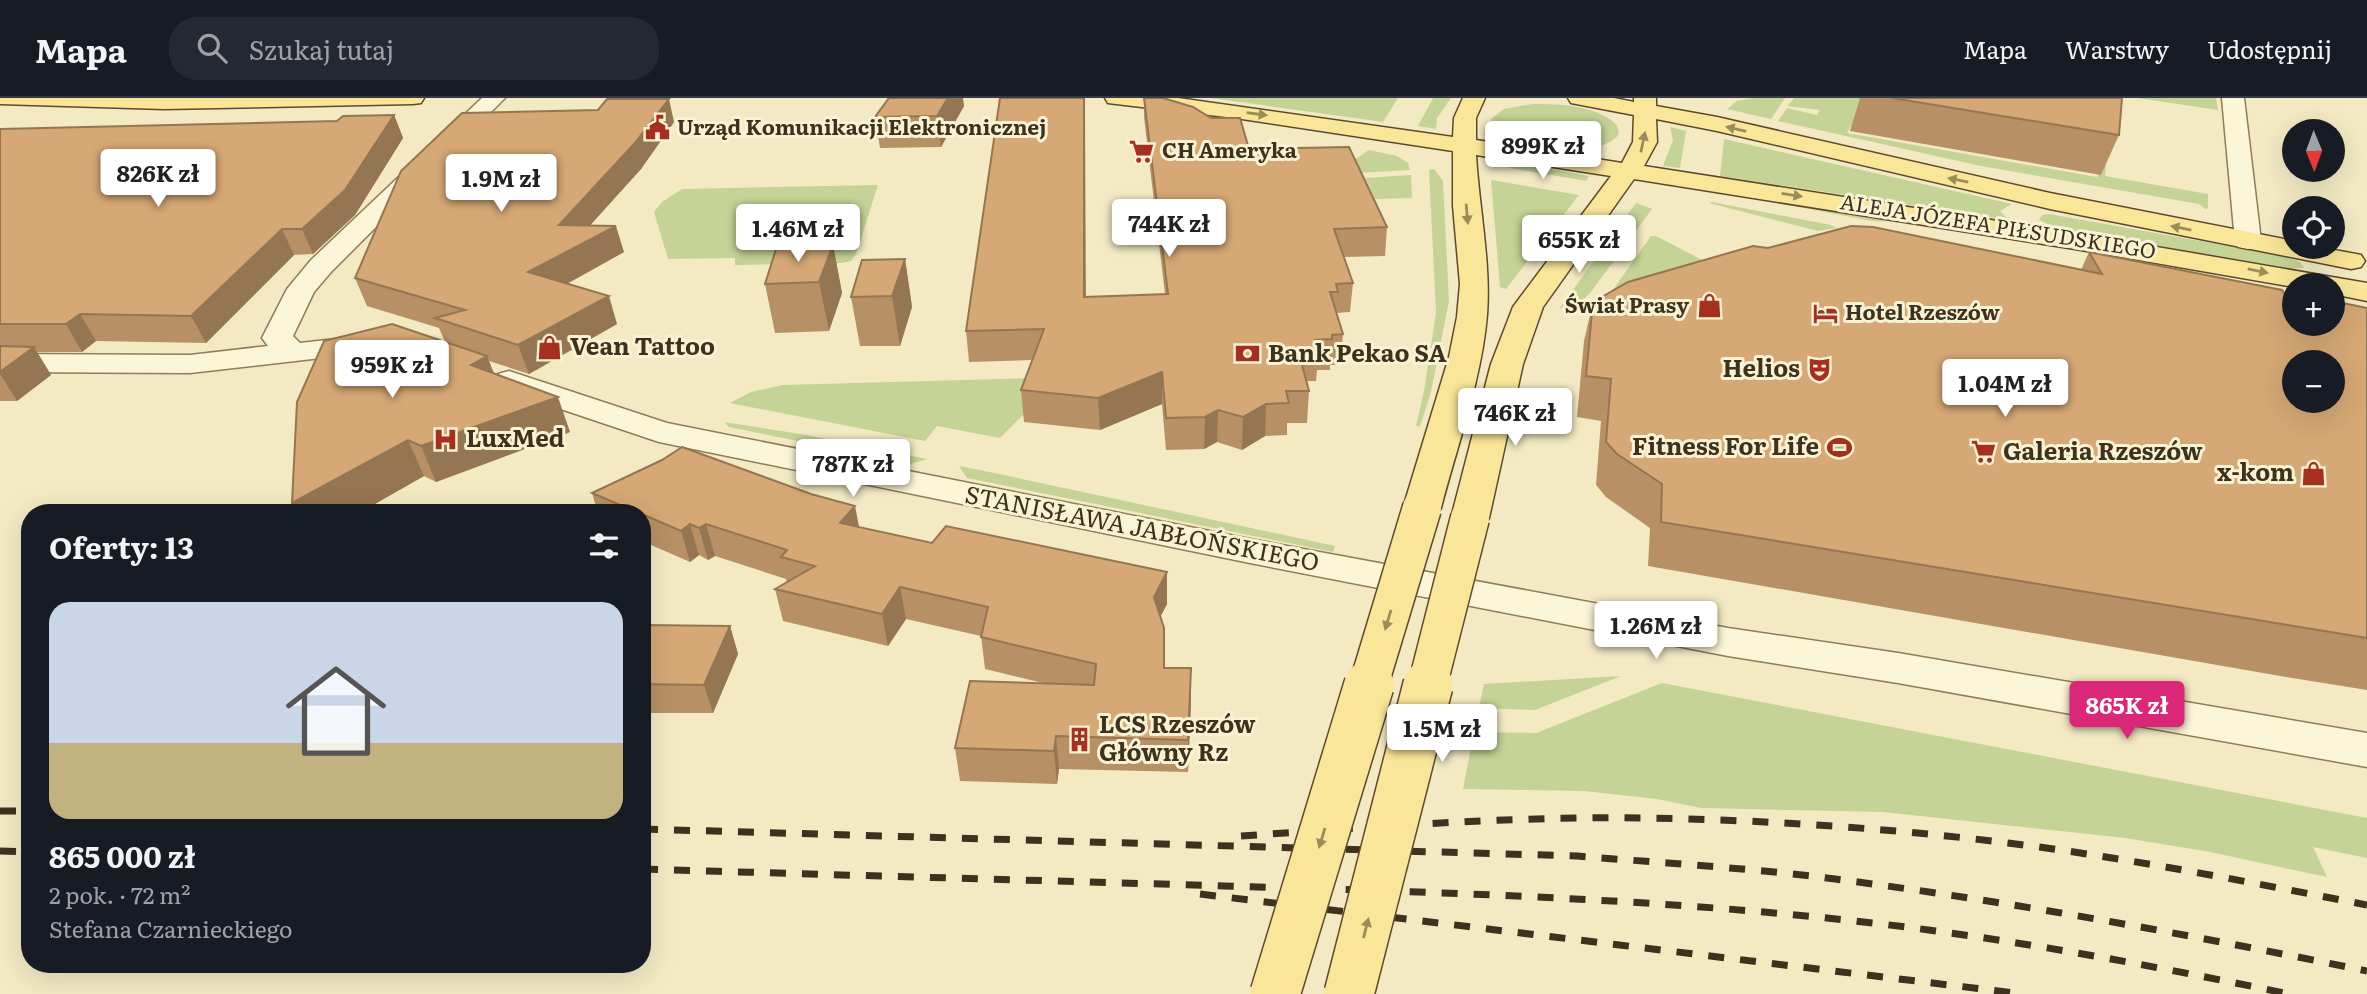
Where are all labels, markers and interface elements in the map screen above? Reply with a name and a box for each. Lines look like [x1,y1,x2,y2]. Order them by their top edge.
search box [169,17,659,80]
text: Mapa [35,24,127,73]
icon: search [193,29,231,67]
text: Szukaj tutaj [249,29,394,68]
text: Mapa [1963,31,2027,66]
text: Warstwy [2065,31,2169,66]
text: Udostępnij [2207,31,2332,66]
one-way arrow [1246,108,1268,119]
place label: Urząd Komunikacji Elektronicznej [677,110,1046,141]
public building icon: Urząd Komunikacji Elektronicznej [643,114,671,142]
north arrow [2282,119,2345,182]
map controls [2282,119,2345,413]
pin: 899K zł [1478,122,1608,181]
one-way arrow [1725,123,1747,134]
text: 899K zł [1501,127,1585,161]
one-way arrow [1637,131,1648,153]
place label: CH Ameryka [1162,133,1298,164]
supermarket icon: CH Ameryka [1128,137,1156,165]
pin: 826K zł [93,150,223,209]
text: 826K zł [117,155,199,189]
pin: 1.9M zł [436,155,566,214]
text: 1.9M zł [462,160,540,194]
one-way arrow [1947,175,1969,186]
street label: ALEJA JÓZEFA PIŁSUDSKIEGO [1838,184,2159,265]
one-way arrow [1781,190,1803,201]
button: locate [2282,196,2345,259]
pin: 744K zł [1104,200,1234,259]
one-way arrow [1462,203,1473,225]
pin: 1.46M zł [726,204,870,264]
text: 744K zł [1128,205,1210,239]
text: 1.46M zł [752,210,844,244]
pin: 655K zł [1514,216,1644,275]
text: 655K zł [1538,221,1620,255]
one-way arrow [2170,222,2192,233]
one-way arrow [2247,266,2269,277]
button: + [2282,273,2345,336]
place label: Świat Prasy [1565,288,1689,319]
shop icon: Świat Prasy [1695,292,1723,320]
place label: Hotel Rzeszów [1845,295,2000,326]
hotel icon: Hotel Rzeszów [1811,299,1839,327]
place label: Vean Tattoo [570,327,715,362]
shop icon: Vean Tattoo [536,333,564,361]
place label: Bank Pekao SA [1268,334,1447,369]
bank icon: Bank Pekao SA [1234,340,1262,368]
pin: 959K zł [327,341,457,400]
text: 959K zł [351,346,433,380]
place label: Helios [1722,349,1800,384]
button: − [2282,350,2345,413]
theatre icon: Helios [1806,355,1834,383]
pin: 1.04M zł [1933,360,2077,419]
text: 1.04M zł [1958,365,2052,399]
pin: 746K zł [1450,388,1580,448]
text: 746K zł [1474,394,1556,428]
place label: LuxMed [466,419,565,454]
hospital icon: LuxMed [432,425,460,453]
place label: Fitness For Life [1632,427,1819,462]
place label: Galeria Rzeszów [2003,432,2203,467]
sports icon: Fitness For Life [1825,433,1853,461]
supermarket icon: Galeria Rzeszów [1969,438,1997,466]
pin: 787K zł [788,440,918,499]
text: 787K zł [812,445,894,479]
place label: x-kom [2217,453,2294,488]
shop icon: x-kom [2300,459,2328,487]
street label: STANISŁAWA JABŁOŃSKIEGO [962,475,1323,578]
text: Oferty: 13 [49,524,194,568]
icon: filters [585,527,623,565]
pin: 1.26M zł [1584,602,1728,661]
text: 1.26M zł [1610,607,1702,641]
one-way arrow [1383,610,1393,631]
icon: home [273,648,399,774]
pin: 865K zł [2062,682,2192,741]
text: 865K zł [2085,687,2169,721]
pin: 1.5M zł [1377,704,1507,764]
place label: LCS Rzeszów Główny Rz [1099,705,1256,768]
text: 1.5M zł [1403,710,1481,744]
building icon: LCS Rzeszów Główny Rz [1065,725,1093,753]
one-way arrow [1317,828,1327,849]
text: 865 000 zł [49,833,195,877]
text: 2 pok. · 72 m² [49,877,190,911]
text: Stefana Czarnieckiego [49,911,293,945]
one-way arrow [1361,917,1372,939]

